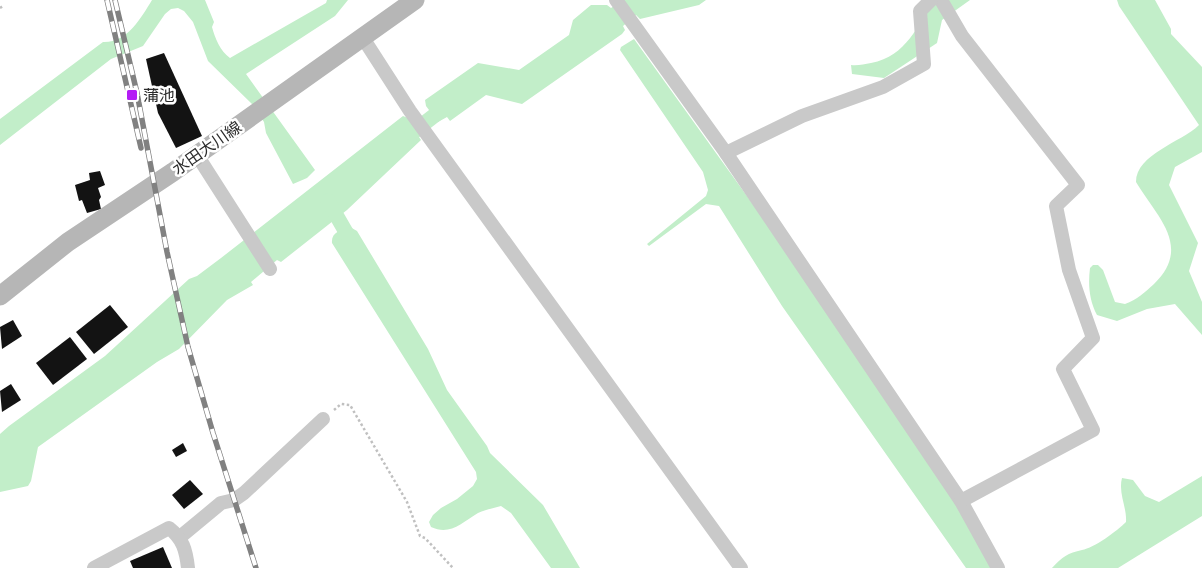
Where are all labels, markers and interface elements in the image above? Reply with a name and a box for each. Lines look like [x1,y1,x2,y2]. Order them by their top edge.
place label: 蒲池 [143,86,175,105]
marker: 蒲池 [125,88,139,102]
street label: 水田大川線 [169,117,245,179]

